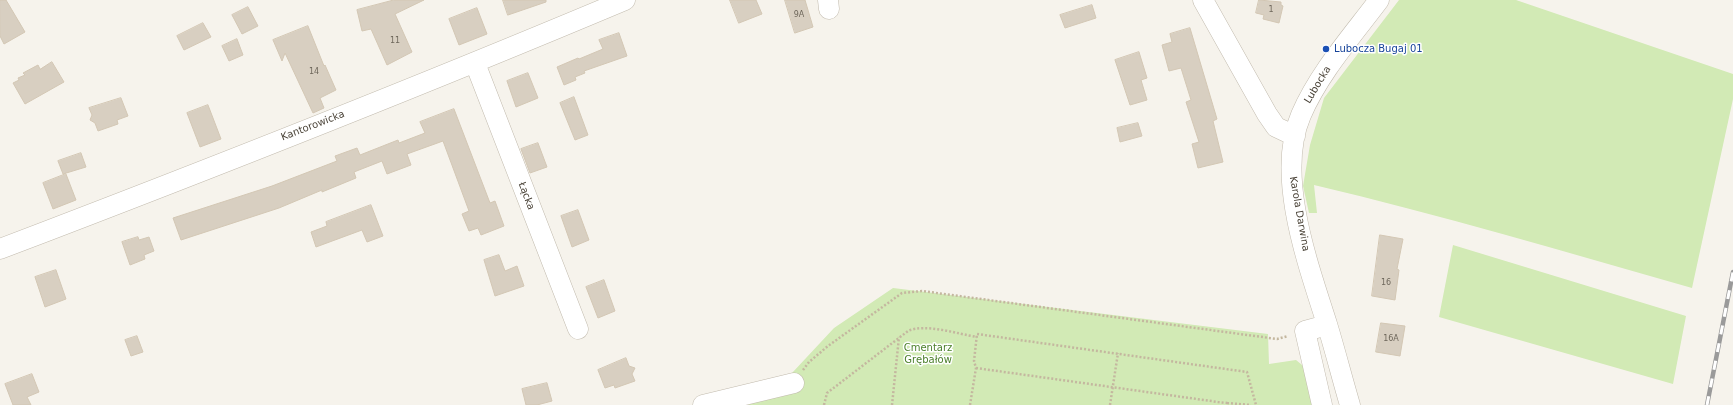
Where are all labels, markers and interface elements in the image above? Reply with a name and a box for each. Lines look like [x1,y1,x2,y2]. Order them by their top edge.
house number: 1 [1268,5,1274,15]
house number: 9A [794,10,804,20]
house number: 11 [390,36,400,46]
place label: Lubocza Bugaj 01 [1334,43,1423,55]
marker: Lubocza Bugaj 01 [1321,44,1331,54]
street label: Lubocka [1302,64,1334,106]
house number: 14 [309,67,319,77]
street label: Kantorowicka [280,108,346,144]
street label: Karola Darwina [1286,176,1312,252]
street label: Łącka [515,180,537,212]
house number: 16 [1381,278,1391,288]
house number: 16A [1383,334,1399,344]
park label: Cmentarz Grębałów [904,342,952,366]

